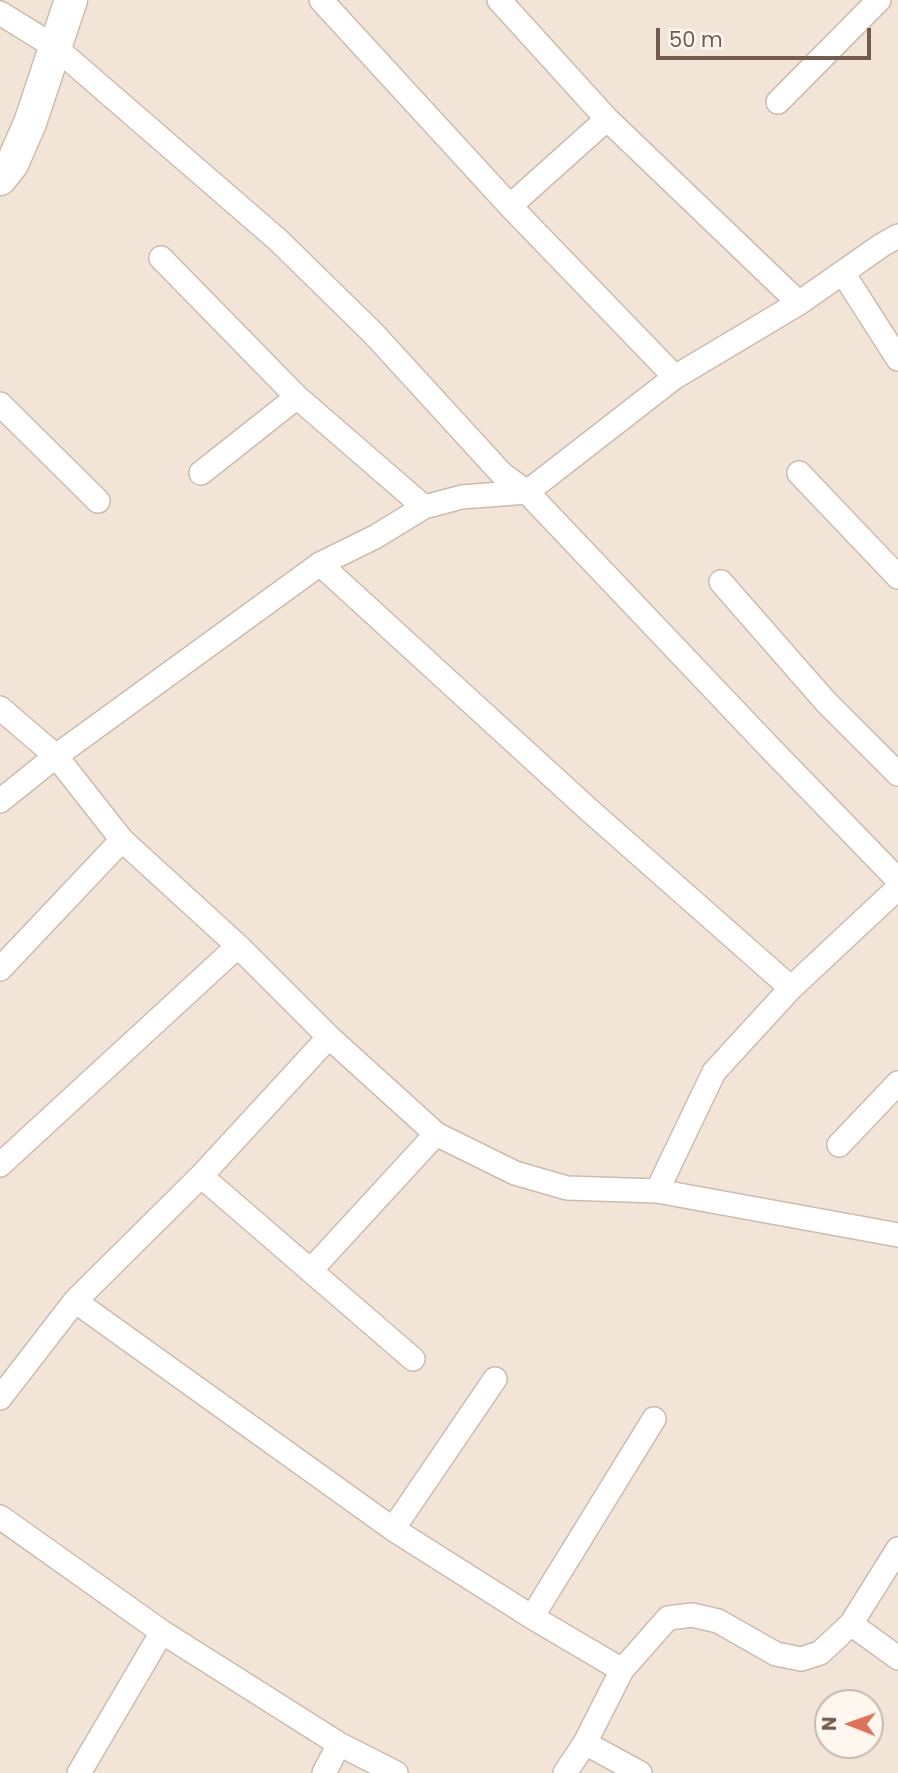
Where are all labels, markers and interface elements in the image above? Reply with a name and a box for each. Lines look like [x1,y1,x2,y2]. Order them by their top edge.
scale bar [660,14,875,58]
text: 50 m [669,25,723,54]
north arrow [814,1689,884,1759]
text: N [816,1716,843,1731]

